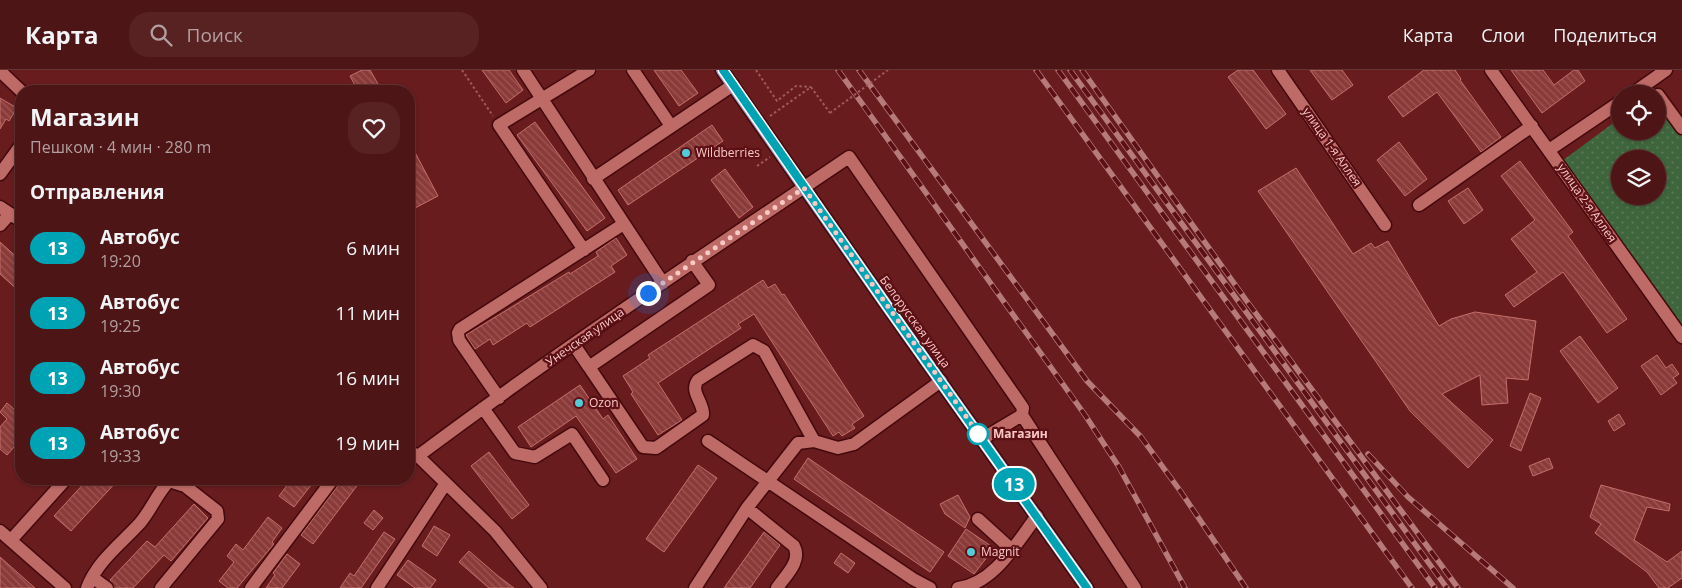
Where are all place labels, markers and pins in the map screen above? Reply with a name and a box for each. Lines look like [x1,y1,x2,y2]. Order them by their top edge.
place label: Wildberries [696,144,760,161]
marker: Wildberries [680,147,692,159]
place label: Ozon [589,394,619,411]
marker: Ozon [573,397,585,409]
marker: Магазин [967,423,989,445]
place label: Магазин [993,425,1048,442]
place label: Magnit [981,543,1020,560]
marker: Magnit [965,546,977,558]

